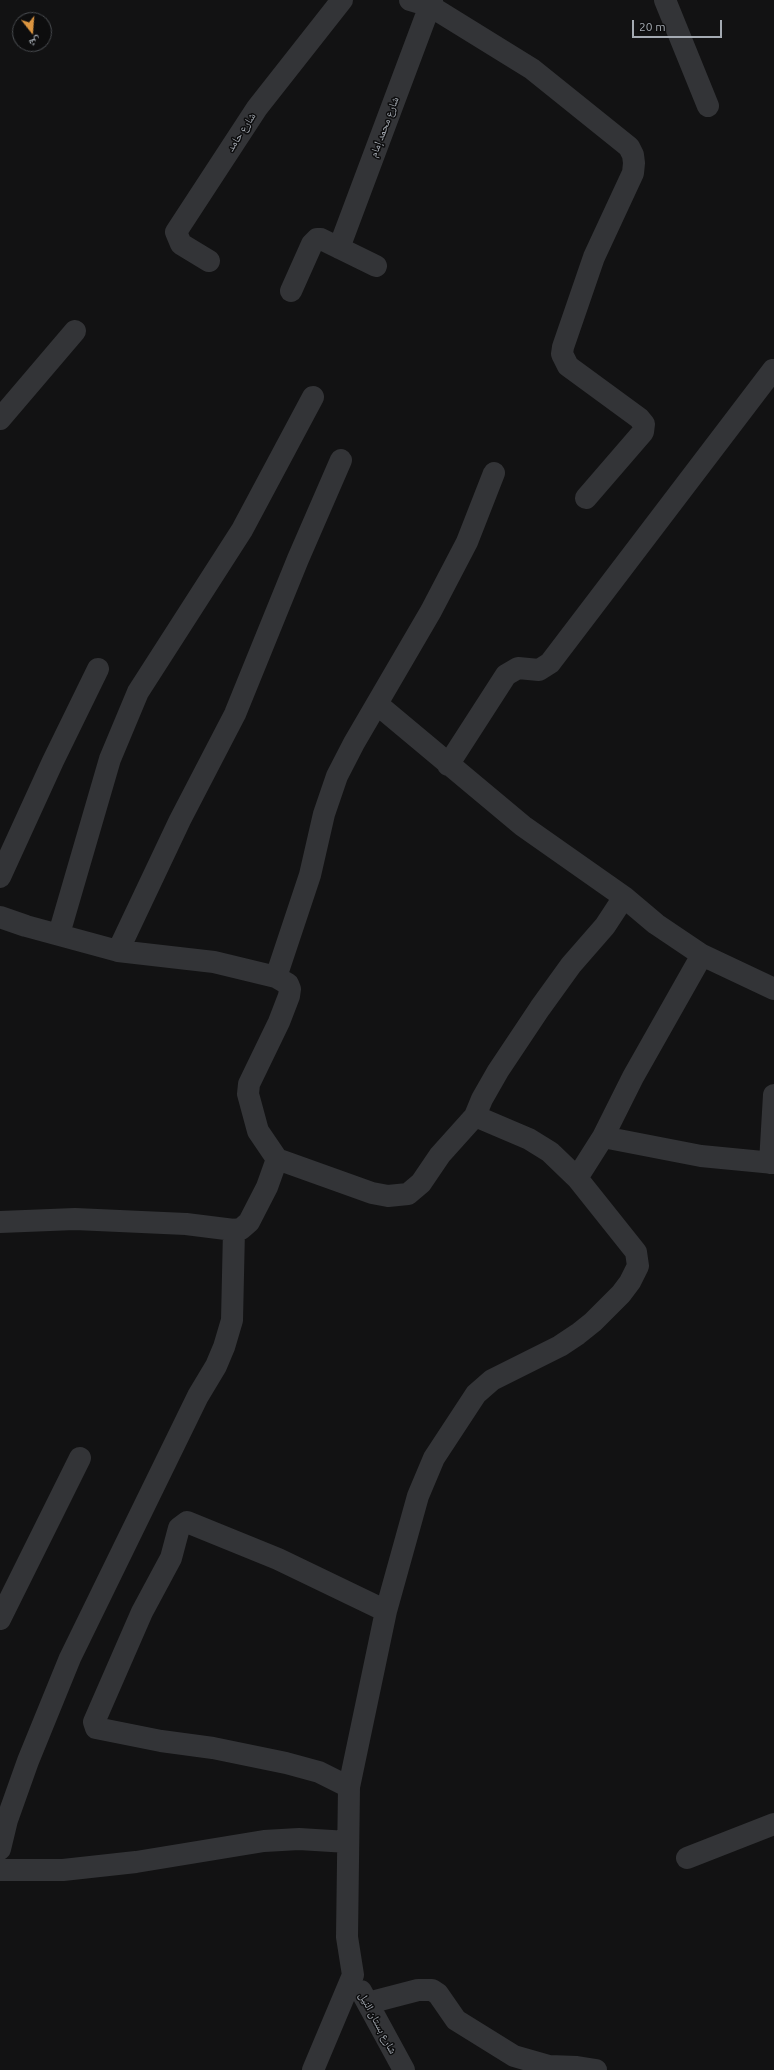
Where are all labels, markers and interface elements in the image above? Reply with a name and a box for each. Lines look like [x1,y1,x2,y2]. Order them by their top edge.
north arrow [12,12,52,52]
scale bar [634,12,724,38]
text: 20 m [639,20,666,33]
text: ش [28,35,43,50]
street label: شارع محمد إمام [366,95,402,159]
street label: شارع حامد [224,110,258,154]
street label: شارع بستان النيل [356,1990,400,2056]

